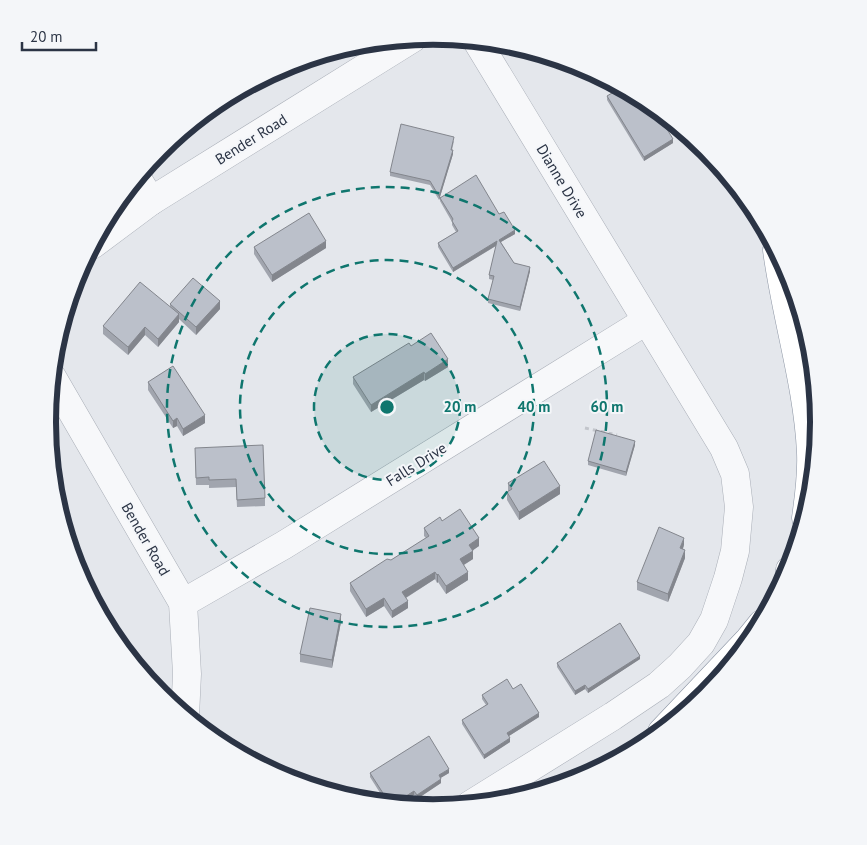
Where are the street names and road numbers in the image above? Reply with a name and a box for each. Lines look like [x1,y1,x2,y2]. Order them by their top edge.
street label: Bender Road [212,109,290,169]
street label: Dianne Drive [533,141,591,221]
street label: Falls Drive [382,438,450,490]
street label: Bender Road [117,499,175,579]

